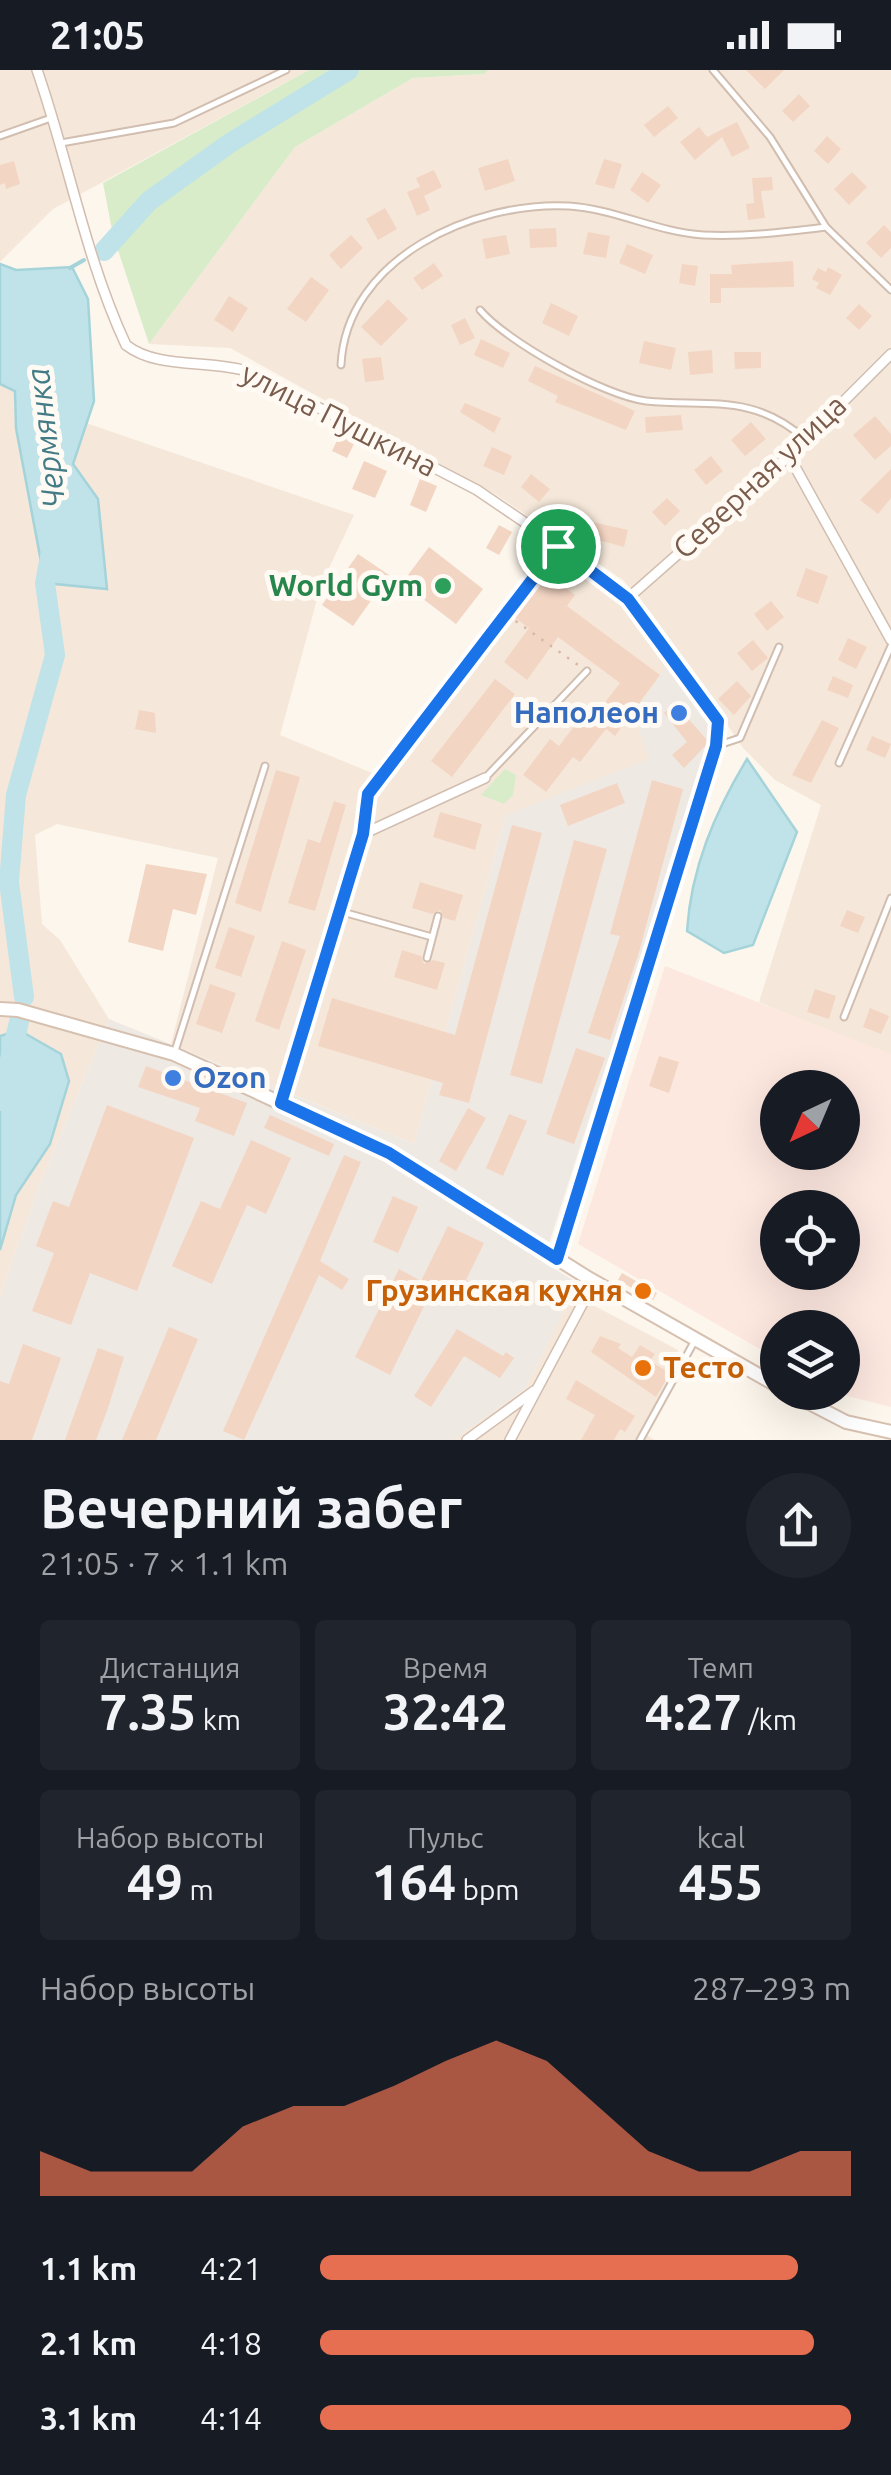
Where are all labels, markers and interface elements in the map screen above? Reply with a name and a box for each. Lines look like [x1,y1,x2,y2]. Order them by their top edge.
text: 21:05 [50,14,145,56]
street label: улица Пушкина [236,355,443,483]
water label: Чермянка [19,366,71,510]
street label: Северная улица [666,388,853,565]
pin [516,504,601,589]
icon: arrive [531,519,586,574]
place label: World Gym [269,568,423,602]
marker: World Gym [432,575,454,597]
place label: Наполеон [514,695,659,729]
marker: Наполеон [668,702,690,724]
place label: Ozon [193,1060,267,1094]
marker: Ozon [162,1067,184,1089]
north arrow [760,1070,860,1170]
map controls [760,1070,860,1410]
button: locate [760,1190,860,1290]
place label: Грузинская кухня [365,1273,623,1307]
marker: Грузинская кухня [632,1280,654,1302]
button: layers [760,1310,860,1410]
place label: Тесто [663,1350,745,1384]
marker: Тесто [632,1357,654,1379]
button: share [746,1473,851,1578]
text: Вечерний забег [40,1477,462,1538]
text: 21:05 · 7 × 1.1 km [40,1545,288,1581]
text: Дистанция [100,1652,240,1683]
text: Время [403,1652,488,1683]
text: Темп [688,1652,754,1683]
text: 7.35 [99,1683,196,1739]
text: 32:42 [383,1683,508,1739]
text: 4:27 [645,1683,742,1739]
text: km [196,1704,241,1735]
text: /km [742,1704,797,1735]
text: Набор высоты [76,1822,264,1853]
text: Пульс [407,1822,484,1853]
text: kcal [697,1822,745,1853]
text: 49 [127,1853,183,1909]
text: 164 [372,1853,456,1909]
text: 455 [679,1853,763,1909]
text: m [183,1874,214,1905]
text: bpm [456,1874,519,1905]
text: Набор высоты [40,1970,255,2006]
text: 287–293 m [692,1970,851,2006]
text: 1.1 km [40,2250,137,2286]
text: 4:21 [200,2250,262,2286]
text: 2.1 km [40,2325,137,2361]
text: 4:18 [200,2325,262,2361]
text: 3.1 km [40,2400,137,2436]
text: 4:14 [200,2400,262,2436]

